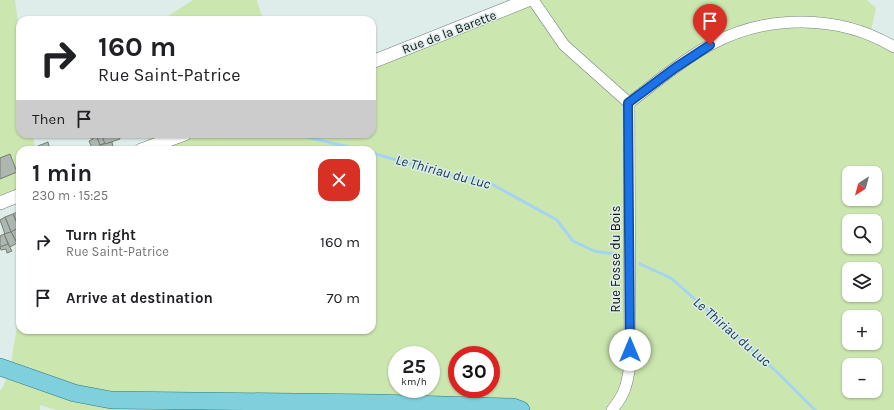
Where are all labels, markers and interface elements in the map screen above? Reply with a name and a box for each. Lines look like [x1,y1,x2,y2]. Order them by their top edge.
pin [693,4,727,45]
street label: Rue de la Barette [400,7,499,57]
icon: arrive [699,10,721,32]
text: 160 m [98,30,176,63]
icon: right [32,32,84,84]
text: Rue Saint-Patrice [98,64,241,86]
icon: arrive [73,108,95,130]
text: Then [32,110,65,128]
water label: Le Thiriau du Luc [394,151,493,193]
text: 1 min [32,159,92,187]
button: close [318,159,360,201]
north arrow [842,166,882,206]
map controls [842,166,882,398]
text: 230 m · 15:25 [32,188,108,203]
street label: Rue Fosse du Bois [608,205,623,313]
button: search [842,214,882,254]
text: Turn right [66,226,136,244]
icon: right [32,231,54,253]
text: 160 m [320,233,360,251]
text: Rue Saint-Patrice [66,244,169,259]
button: layers [842,262,882,302]
icon: arrive [32,287,54,309]
text: Arrive at destination [66,289,213,307]
text: 70 m [326,289,360,307]
water label: Le Thiriau du Luc [690,294,775,371]
button: + [842,310,882,350]
position arrow [609,329,651,371]
speed limit sign: 30 [448,346,500,398]
text: 25 [402,355,426,378]
button: − [842,358,882,398]
text: km/h [401,376,427,388]

